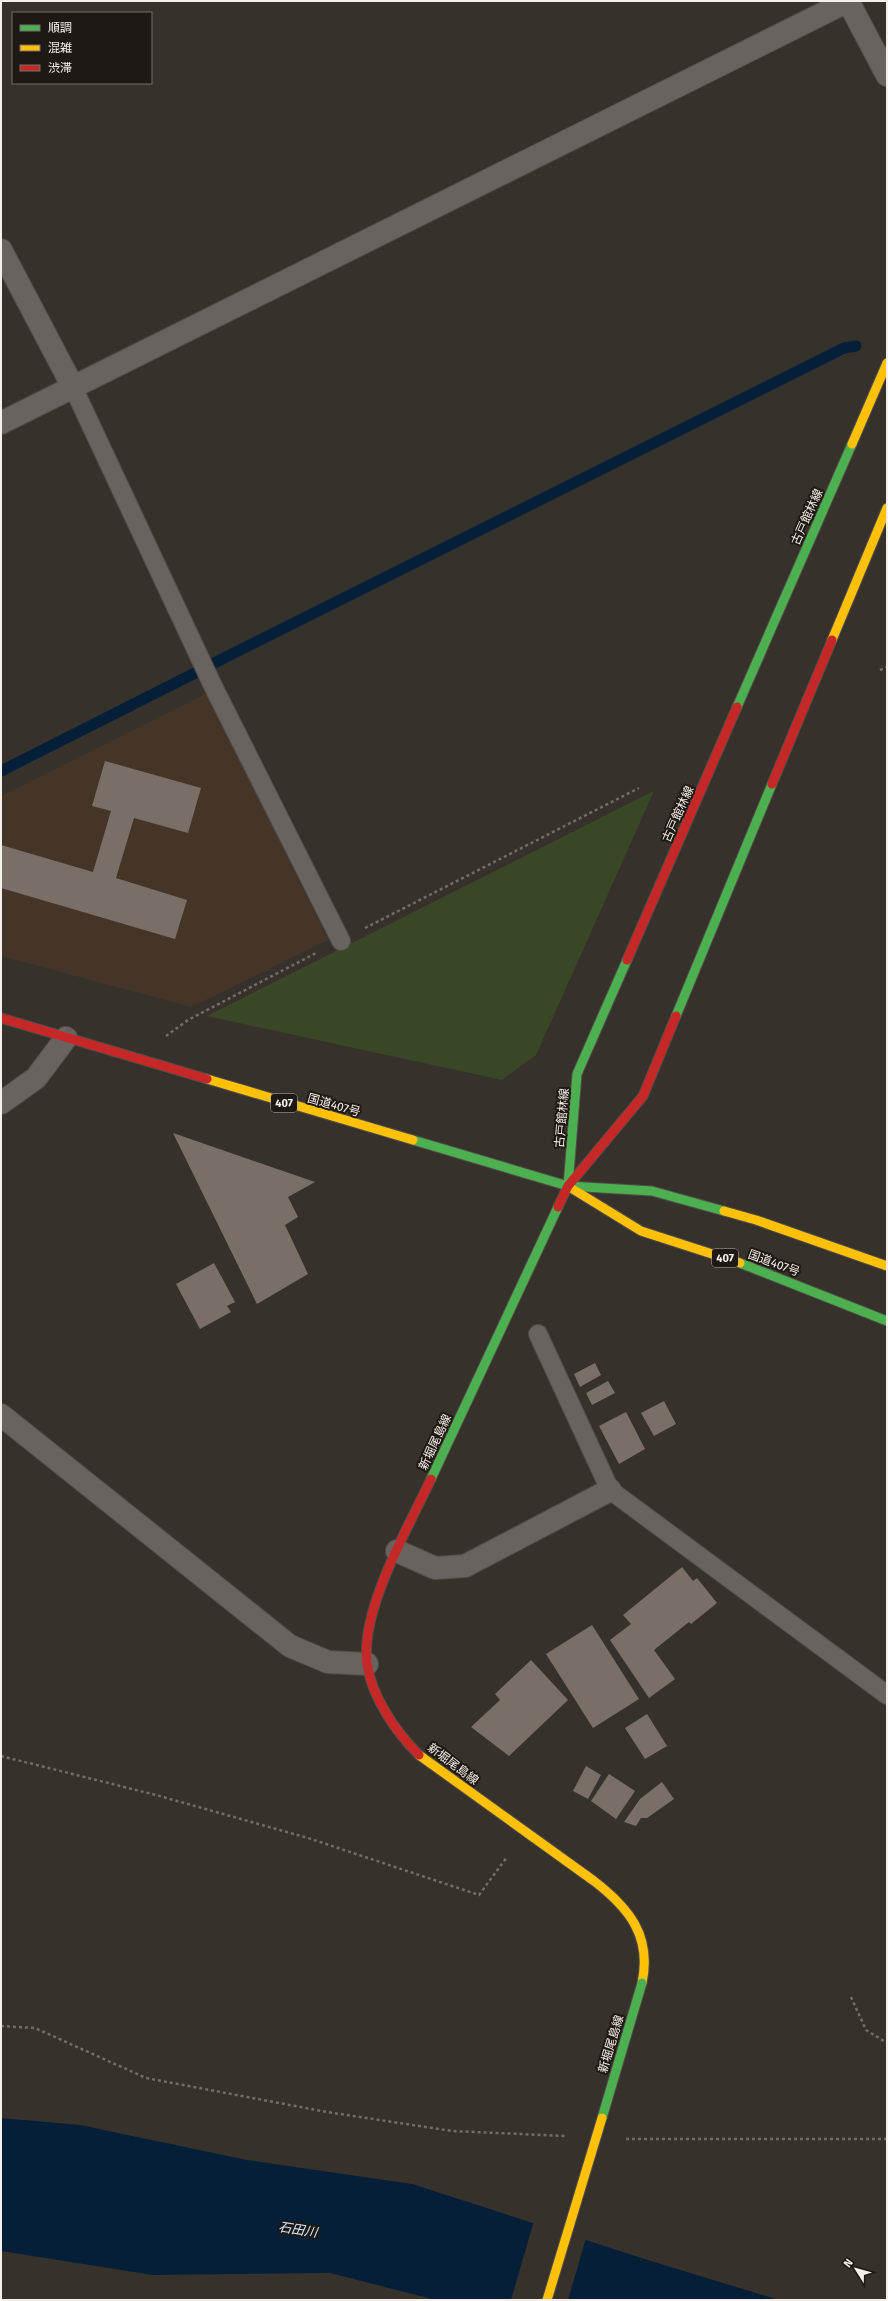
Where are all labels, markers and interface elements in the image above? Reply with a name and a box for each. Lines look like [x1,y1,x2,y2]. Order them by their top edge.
legend [12,12,152,84]
text: 順調 [48,21,72,35]
text: 混雑 [48,41,72,55]
text: 渋滞 [48,61,72,75]
street label: 古戸館林線 [788,487,826,547]
street label: 古戸館林線 [659,784,697,844]
street label: 古戸館林線 [552,1087,572,1149]
street label: 国道407号 [306,1091,362,1119]
road number: 407 [271,1094,297,1112]
street label: 国道407号 [746,1247,802,1279]
road number: 407 [712,1249,738,1267]
street label: 新堀尾島線 [416,1412,454,1472]
street label: 新堀尾島線 [425,1740,481,1788]
street label: 新堀尾島線 [596,2013,626,2075]
water label: 石田川 [277,2219,320,2240]
north arrow [836,2249,876,2289]
text: N [841,2256,856,2270]

